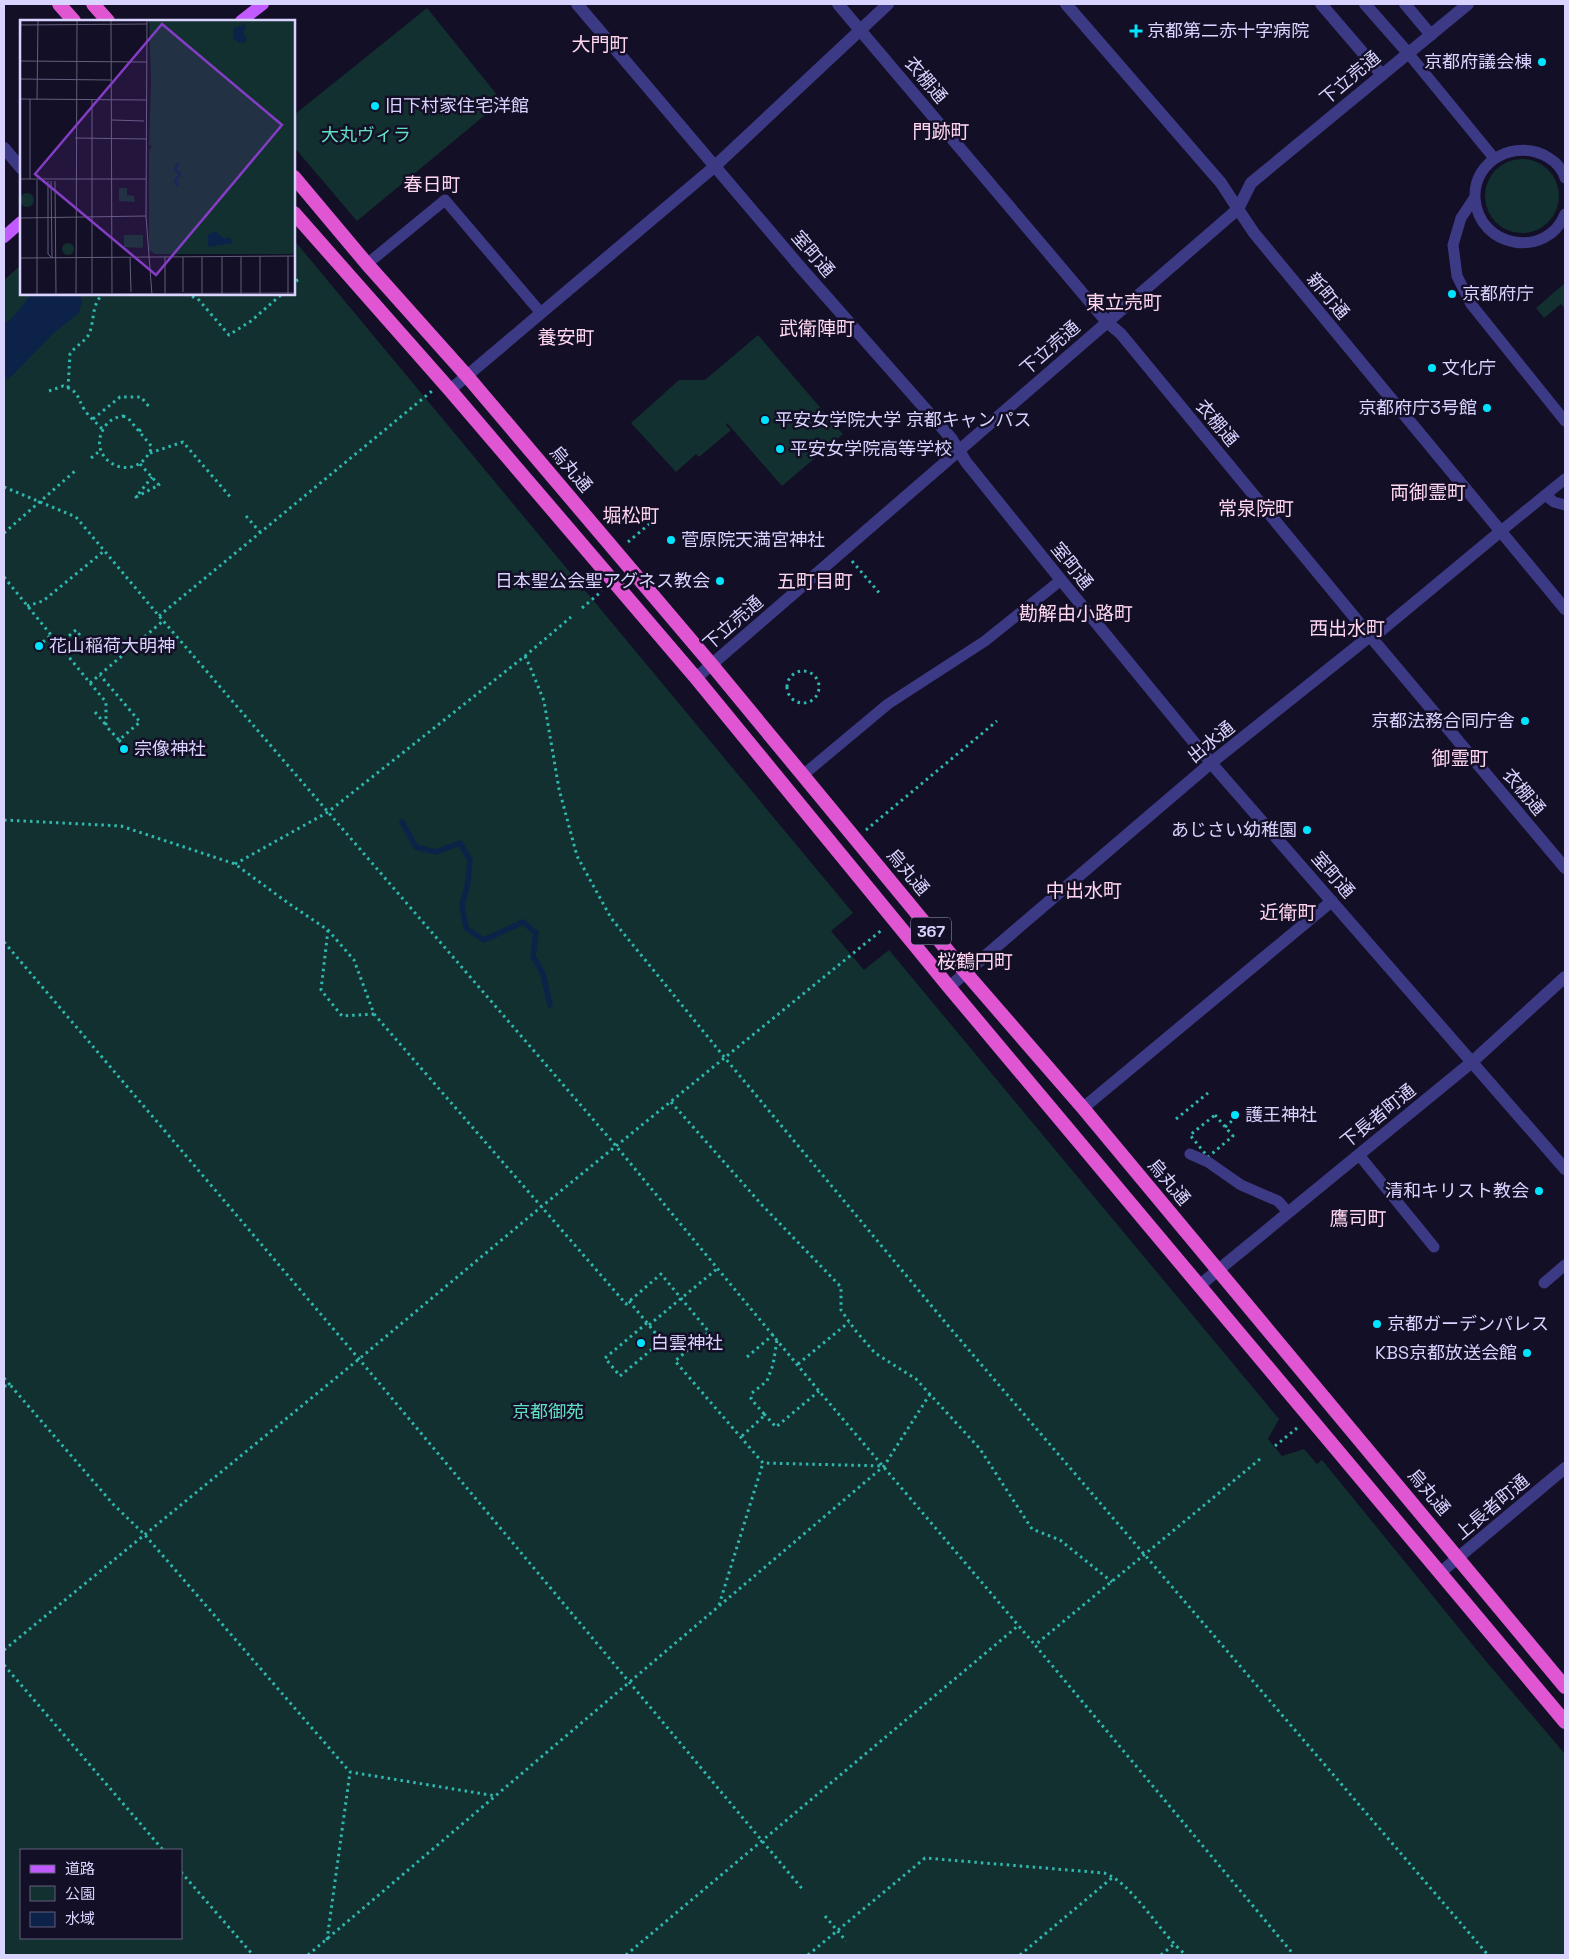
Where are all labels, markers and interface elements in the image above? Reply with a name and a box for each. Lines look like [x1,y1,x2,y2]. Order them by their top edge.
place label: 京都第二赤十字病院 [1147,19,1309,42]
inset map [20,20,295,295]
marker: 京都第二赤十字病院 [1129,24,1143,38]
district label: 大門町 [571,32,629,57]
street label: 下立売通 [1315,46,1385,110]
place label: 京都府議会棟 [1424,50,1532,73]
street label: 衣棚通 [900,52,953,108]
marker: 京都府議会棟 [1536,56,1548,68]
place label: 旧下村家住宅洋館 [385,94,529,117]
marker: 旧下村家住宅洋館 [369,100,381,112]
district label: 門跡町 [912,119,970,144]
park label: 大丸ヴィラ [321,123,411,146]
district label: 春日町 [403,172,461,197]
street label: 室町通 [787,226,840,282]
street label: 新町通 [1302,268,1355,324]
place label: 京都府庁 [1462,282,1534,305]
marker: 京都府庁 [1446,288,1458,300]
district label: 東立売町 [1086,290,1162,315]
street label: 下立売通 [1015,315,1084,380]
district label: 武衛陣町 [779,316,855,341]
district label: 養安町 [537,325,595,350]
place label: 文化庁 [1442,356,1496,379]
marker: 文化庁 [1426,362,1438,374]
street label: 衣棚通 [1191,395,1244,451]
place label: 京都府庁3号館 [1358,396,1477,419]
marker: 京都府庁3号館 [1481,402,1493,414]
place label: 平安女学院大学 京都キャンパス [775,408,1032,431]
marker: 平安女学院大学 京都キャンパス [759,414,771,426]
place label: 平安女学院高等学校 [790,437,952,460]
street label: 烏丸通 [545,441,598,497]
marker: 平安女学院高等学校 [774,443,786,455]
district label: 両御霊町 [1390,480,1466,505]
district label: 常泉院町 [1218,496,1294,521]
district label: 堀松町 [602,503,660,528]
place label: 菅原院天満宮神社 [681,528,825,551]
marker: 菅原院天満宮神社 [665,534,677,546]
street label: 室町通 [1046,537,1098,594]
place label: 日本聖公会聖アグネス教会 [495,569,710,592]
district label: 五町目町 [777,569,853,594]
marker: 日本聖公会聖アグネス教会 [714,575,726,587]
street label: 下立売通 [698,590,767,655]
district label: 勘解由小路町 [1019,601,1133,626]
district label: 西出水町 [1309,616,1385,641]
place label: 花山稲荷大明神 [49,634,175,657]
marker: 花山稲荷大明神 [33,640,45,652]
place label: 京都法務合同庁舎 [1371,709,1515,732]
marker: 京都法務合同庁舎 [1519,715,1531,727]
street label: 出水通 [1182,716,1239,768]
place label: 宗像神社 [134,737,206,760]
marker: 宗像神社 [118,743,130,755]
district label: 御霊町 [1431,746,1489,771]
street label: 衣棚通 [1498,764,1551,820]
place label: あじさい幼稚園 [1171,818,1297,841]
marker: あじさい幼稚園 [1301,824,1313,836]
street label: 烏丸通 [882,844,935,900]
street label: 室町通 [1307,847,1360,903]
district label: 中出水町 [1046,878,1122,903]
district label: 近衛町 [1259,900,1317,925]
road number: 367 [911,918,951,944]
district label: 桜鶴円町 [937,949,1013,974]
street label: 下長者町通 [1335,1078,1420,1153]
place label: 護王神社 [1245,1103,1317,1126]
marker: 護王神社 [1229,1109,1241,1121]
street label: 烏丸通 [1143,1154,1196,1210]
place label: 清和キリスト教会 [1385,1179,1529,1202]
marker: 清和キリスト教会 [1533,1185,1545,1197]
district label: 鷹司町 [1329,1206,1387,1231]
place label: 京都ガーデンパレス [1387,1312,1549,1335]
marker: 京都ガーデンパレス [1371,1318,1383,1330]
place label: 白雲神社 [651,1331,723,1354]
marker: 白雲神社 [635,1337,647,1349]
place label: KBS京都放送会館 [1375,1341,1517,1364]
marker: KBS京都放送会館 [1521,1347,1533,1359]
park label: 京都御苑 [512,1400,584,1423]
street label: 烏丸通 [1403,1464,1456,1520]
street label: 上長者町通 [1450,1469,1534,1544]
legend [20,1849,182,1939]
text: 道路 [65,1859,95,1878]
text: 公園 [65,1884,95,1903]
text: 水域 [65,1909,95,1928]

